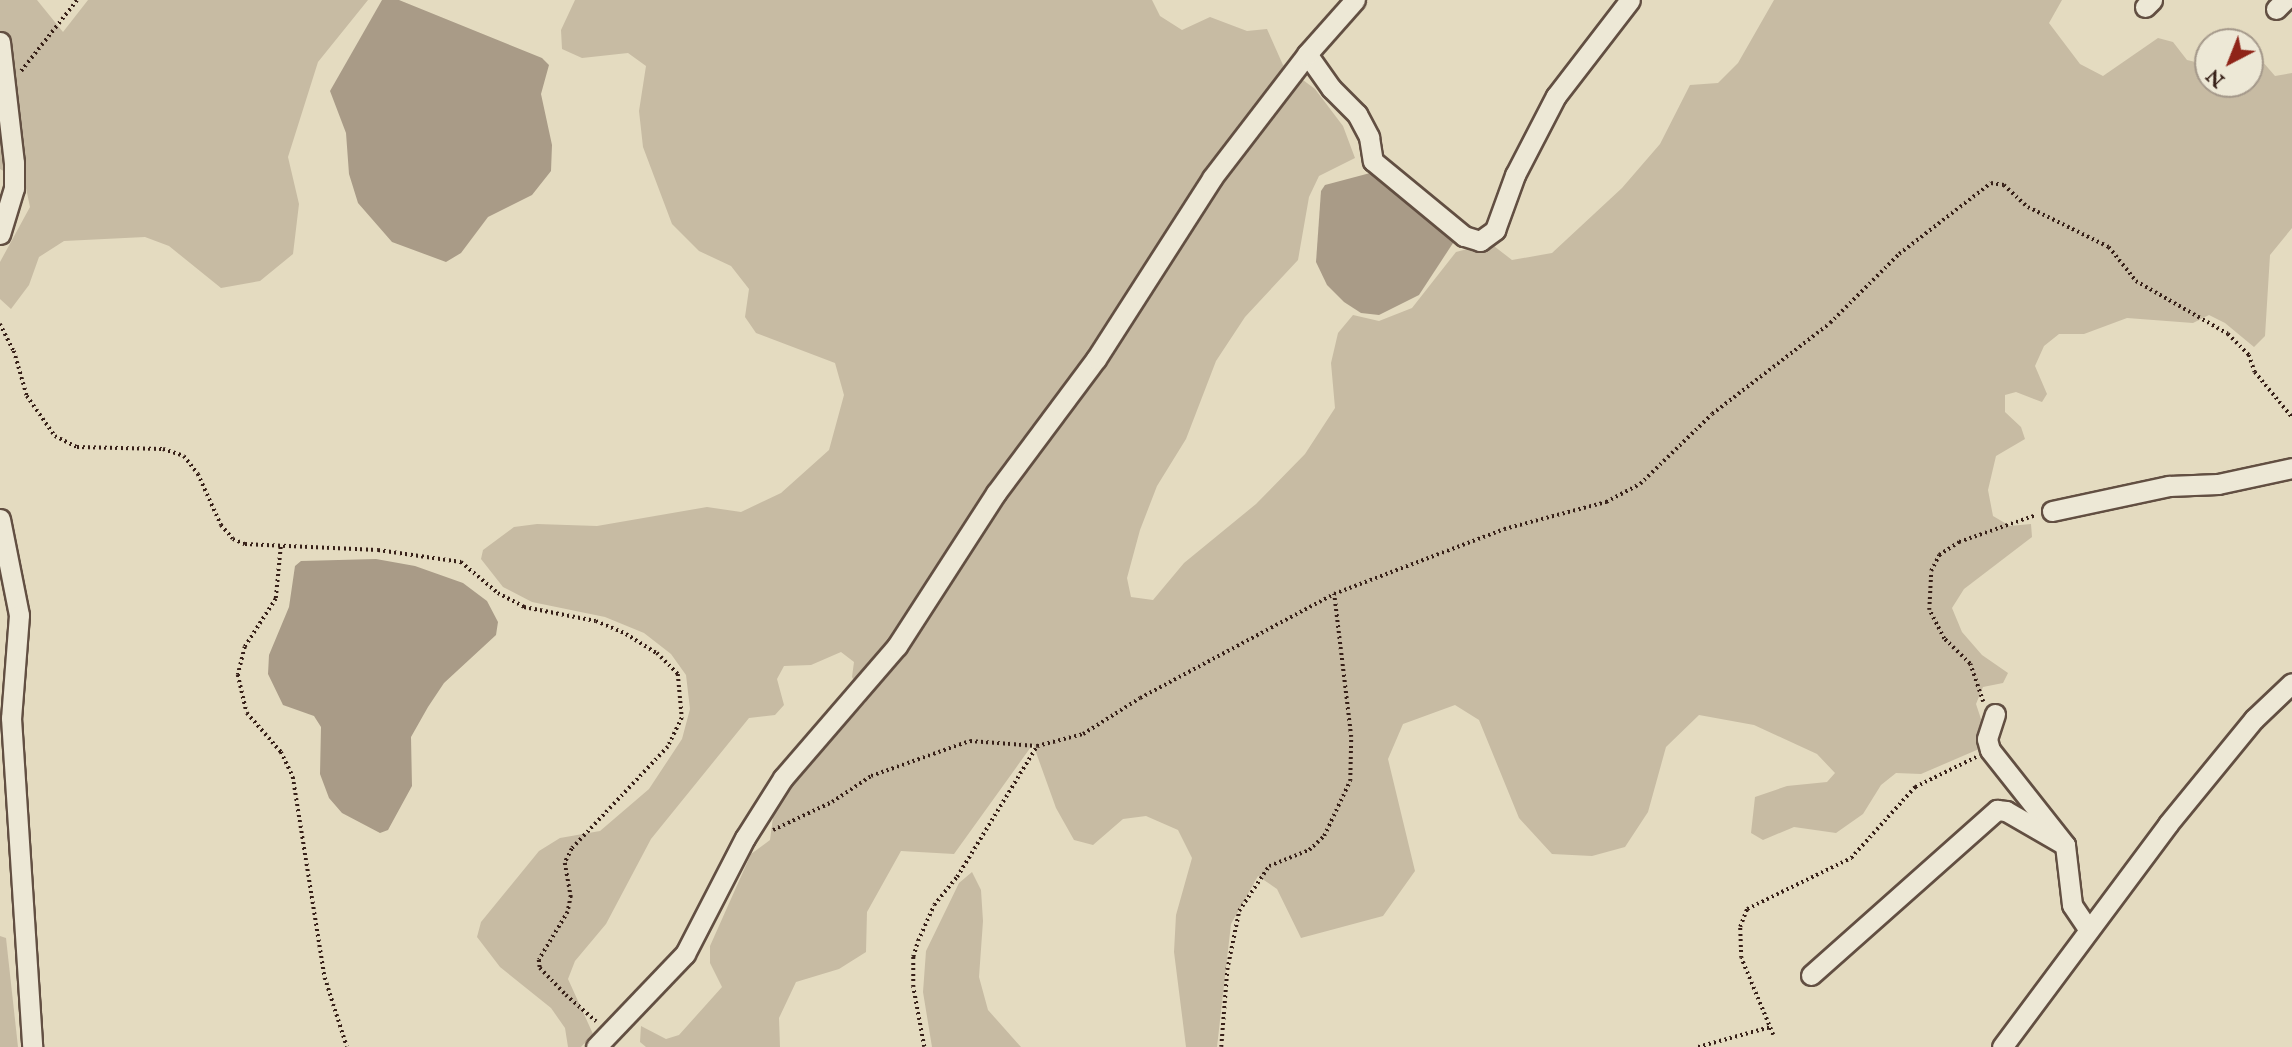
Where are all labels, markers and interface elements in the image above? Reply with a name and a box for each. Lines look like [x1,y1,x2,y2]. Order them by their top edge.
north arrow [2194,28,2264,98]
text: N [2202,63,2230,92]

